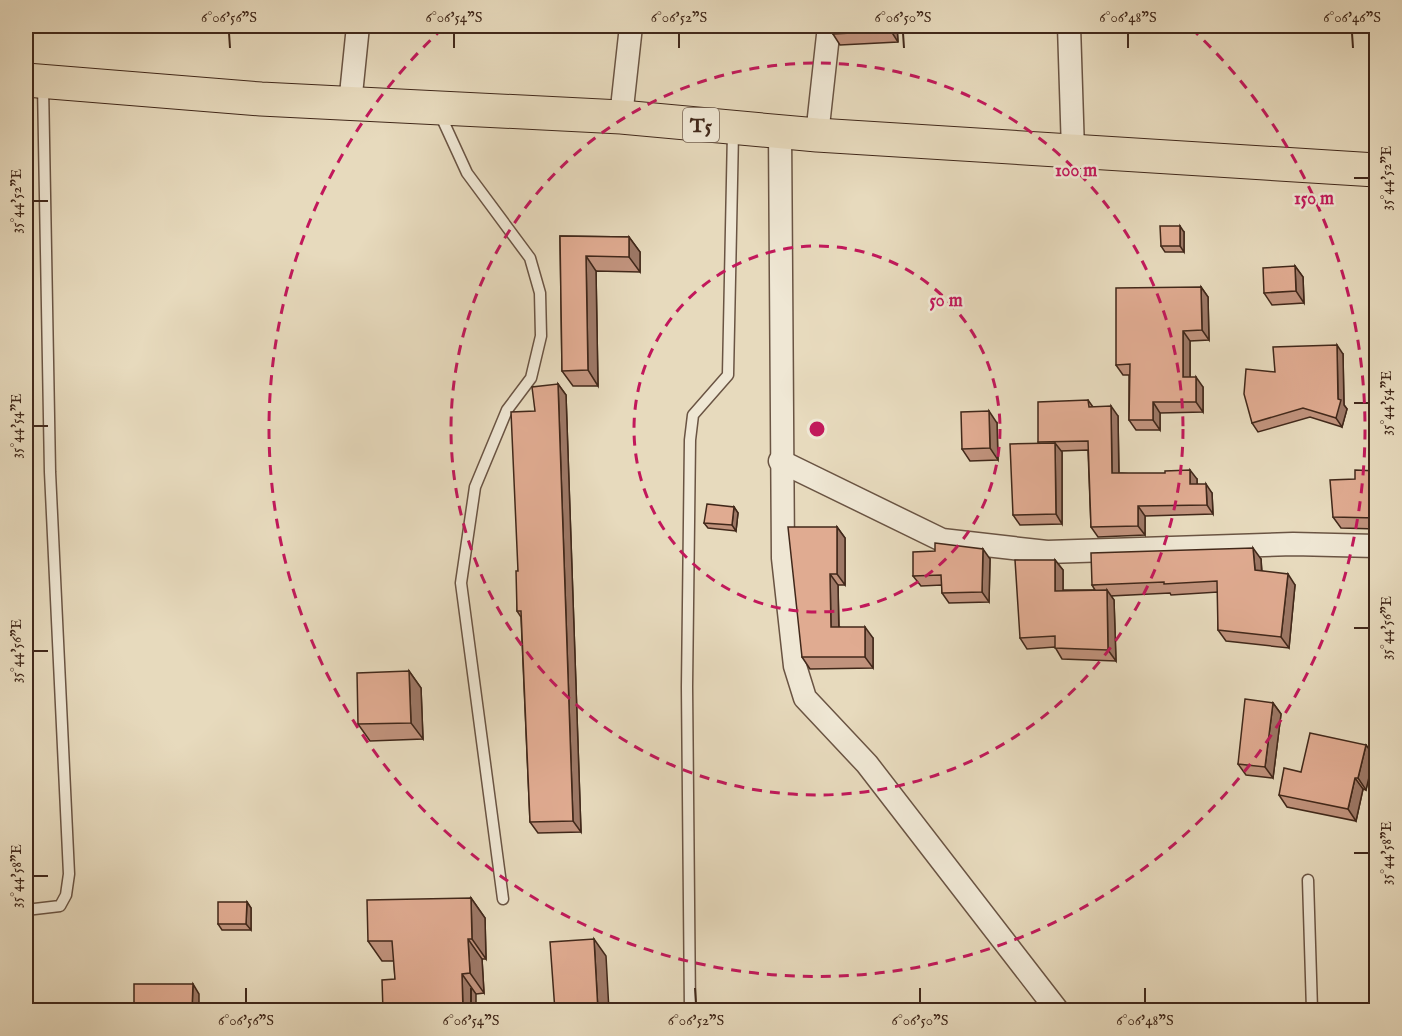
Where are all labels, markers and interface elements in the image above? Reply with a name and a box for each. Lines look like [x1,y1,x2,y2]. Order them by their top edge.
text: 6°06'56"S [201,8,257,27]
text: 6°06'54"S [426,8,482,27]
text: 6°06'52"S [651,8,707,27]
text: 6°06'50"S [875,8,931,27]
text: 6°06'48"S [1099,8,1157,27]
text: 6°06'46"S [1323,8,1381,27]
road number: T5 [683,108,719,142]
text: 35°44'52"E [1377,146,1396,210]
text: 100 m [1055,160,1097,183]
text: 35°44'52"E [7,169,26,233]
text: 150 m [1294,188,1334,211]
text: 50 m [929,290,963,313]
text: 35°44'54"E [1377,370,1396,436]
text: 35°44'54"E [7,393,26,459]
centre of rings [807,419,827,439]
text: 35°44'56"E [1377,596,1396,660]
text: 35°44'56"E [7,619,26,683]
text: 35°44'58"E [1377,821,1396,885]
text: 35°44'58"E [7,844,26,908]
text: 6°06'56"S [218,1011,274,1030]
text: 6°06'54"S [443,1011,499,1030]
text: 6°06'52"S [668,1011,724,1030]
text: 6°06'50"S [892,1011,948,1030]
text: 6°06'48"S [1116,1011,1174,1030]

